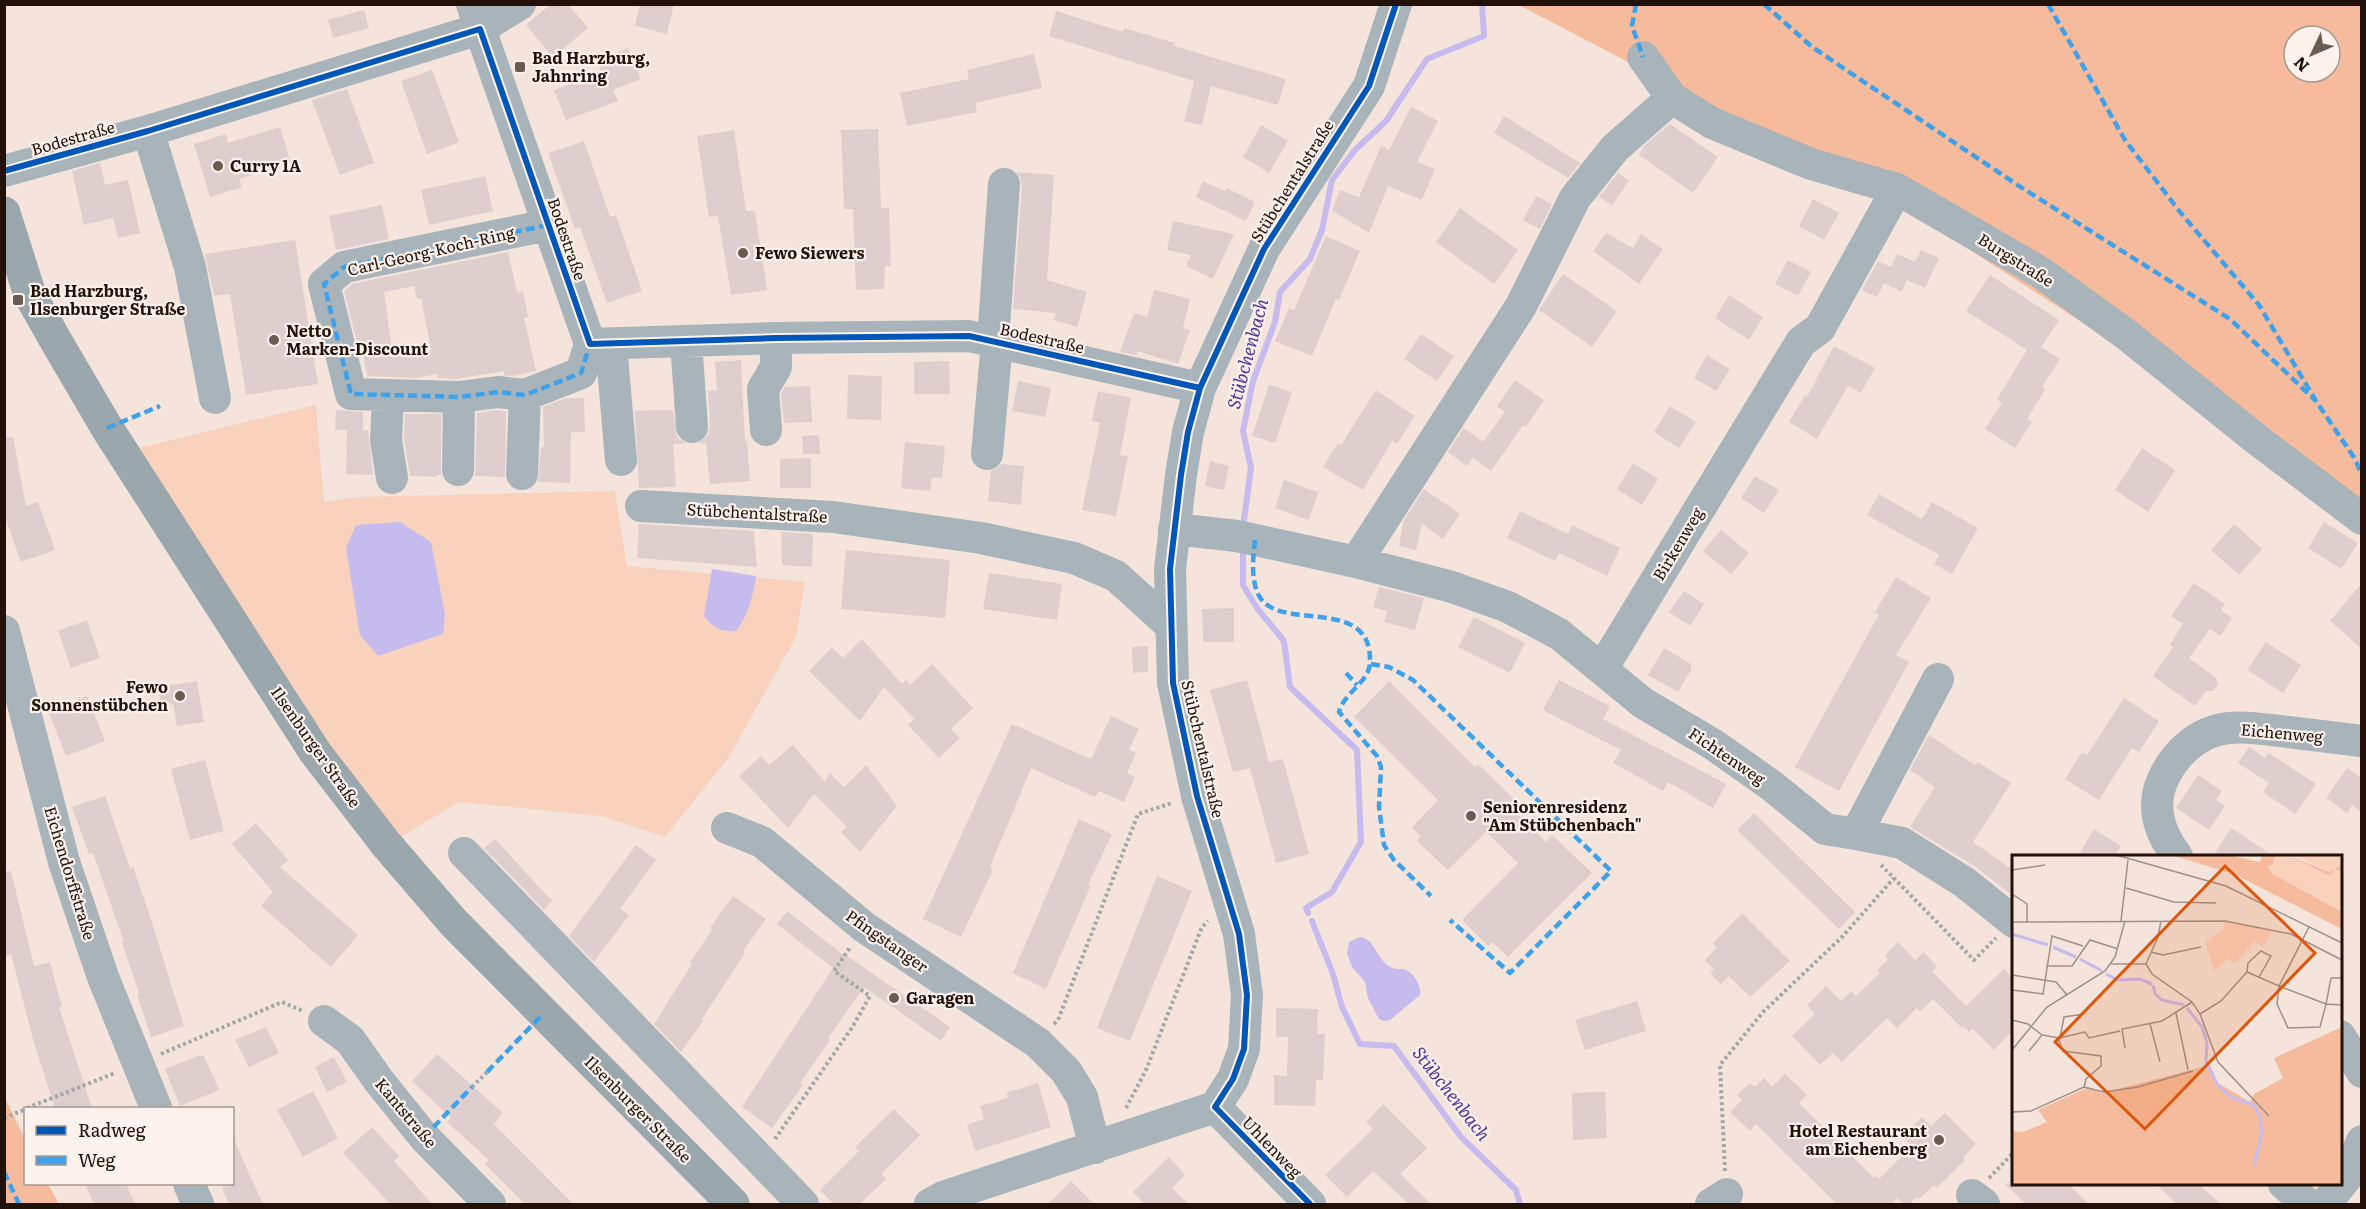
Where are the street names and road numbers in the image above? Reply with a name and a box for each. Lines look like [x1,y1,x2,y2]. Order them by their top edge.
street label: Bodestraße [28,114,117,160]
street label: Stübchentalstraße [1244,114,1339,246]
street label: Bodestraße [543,194,593,283]
street label: Carl-Georg-Koch-Ring [345,219,517,281]
street label: Burgstraße [1974,226,2059,292]
street label: Bodestraße [998,316,1087,358]
street label: Stübchentalstraße [686,496,828,528]
street label: Birkenweg [1646,502,1708,585]
street label: Stübchentalstraße [1176,678,1231,820]
street label: Ilsenburger Straße [266,681,368,812]
street label: Eichenweg [2240,716,2324,748]
street label: Fichtenweg [1684,721,1771,790]
street label: Eichendorffstraße [39,803,103,943]
street label: Pfingstanger [841,903,934,978]
street label: Ilsenburger Straße [580,1049,698,1167]
street label: Kantstraße [370,1072,443,1153]
street label: Uhlenweg [1237,1110,1308,1183]

